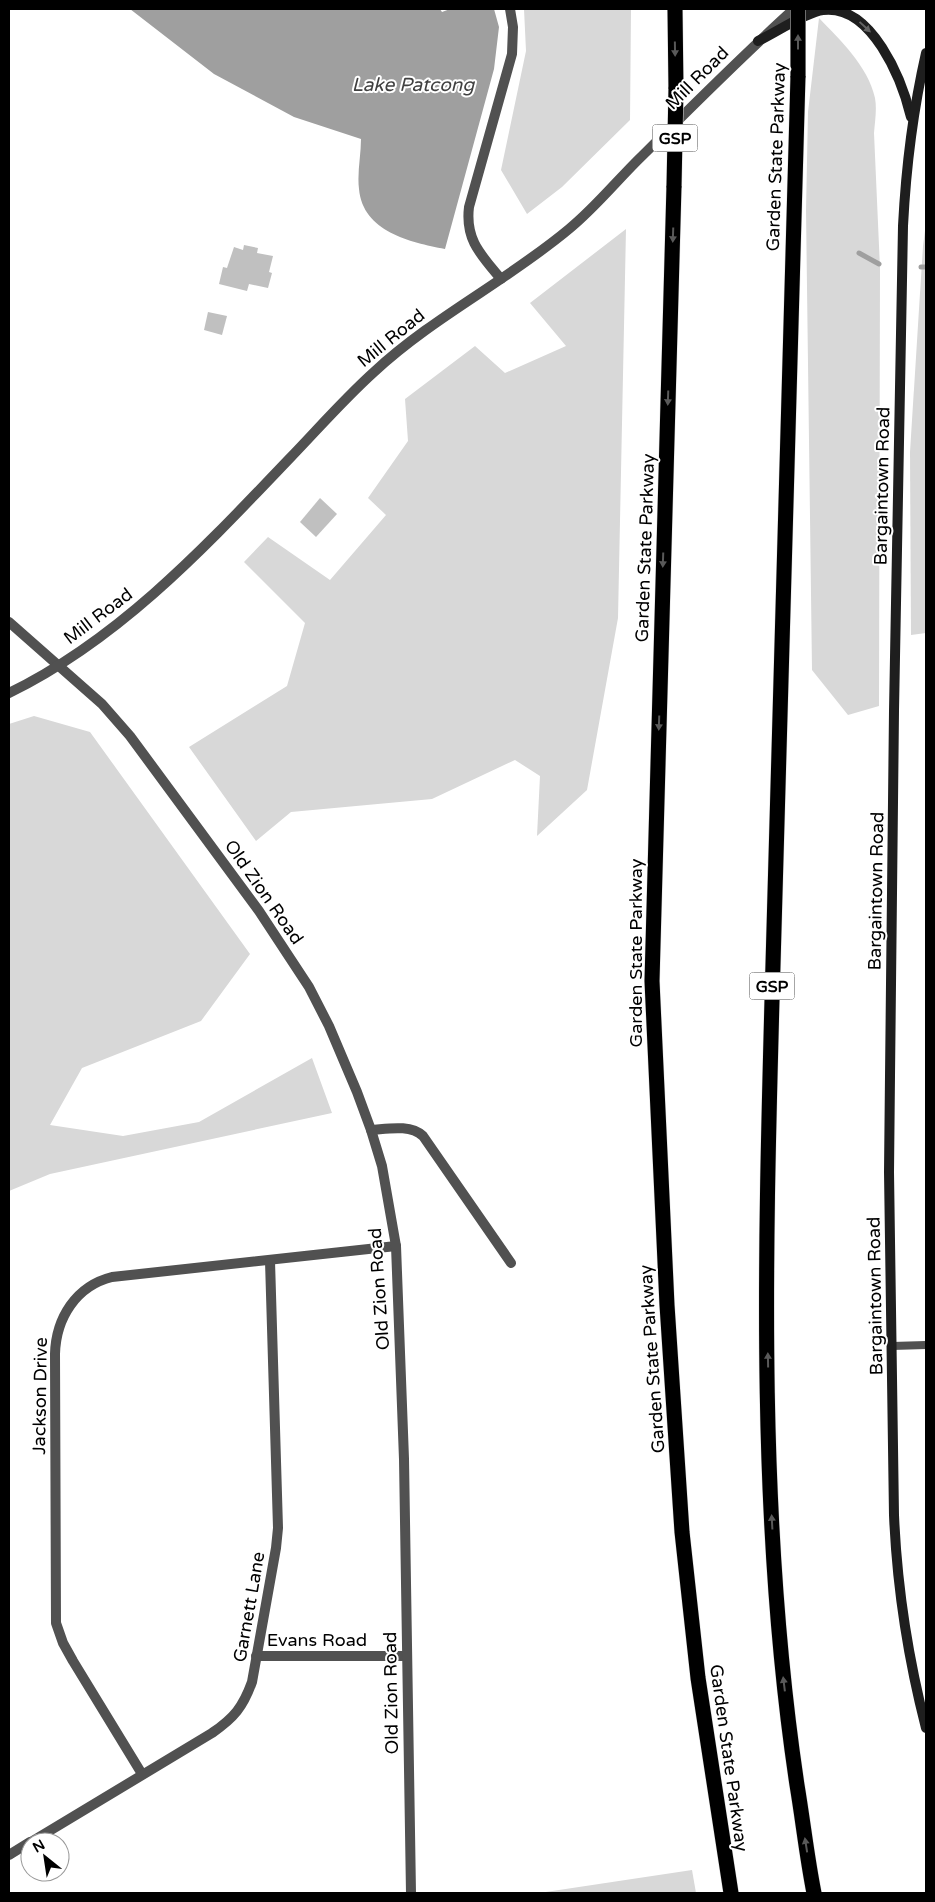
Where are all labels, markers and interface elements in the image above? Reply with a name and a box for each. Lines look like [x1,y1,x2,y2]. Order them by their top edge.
one-way arrow [858,21,870,33]
one-way arrow [794,34,802,50]
one-way arrow [672,41,680,57]
street label: Mill Road [661,42,733,114]
street label: Garden State Parkway [762,62,790,252]
water label: Lake Patcong [352,74,475,96]
road number: GSP [652,125,698,152]
one-way arrow [668,227,676,243]
street label: Mill Road [353,304,429,372]
one-way arrow [664,390,672,406]
street label: Bargaintown Road [870,407,894,565]
street label: Garden State Parkway [631,453,659,643]
one-way arrow [659,552,667,568]
street label: Mill Road [59,583,137,649]
one-way arrow [655,715,663,731]
street label: Bargaintown Road [864,812,888,970]
street label: Old Zion Road [220,835,308,949]
street label: Garden State Parkway [625,858,647,1047]
road number: GSP [750,972,794,999]
street label: Bargaintown Road [863,1217,887,1375]
street label: Old Zion Road [364,1227,394,1351]
street label: Garden State Parkway [634,1264,670,1454]
street label: Jackson Drive [28,1337,52,1455]
one-way arrow [763,1352,771,1368]
one-way arrow [768,1514,776,1530]
street label: Garnett Lane [228,1550,270,1664]
street label: Evans Road [267,1629,367,1651]
street label: Old Zion Road [379,1631,403,1755]
street label: Garden State Parkway [705,1663,753,1853]
one-way arrow [780,1676,788,1692]
north arrow [20,1832,70,1882]
text: N [30,1836,48,1856]
one-way arrow [802,1837,810,1853]

